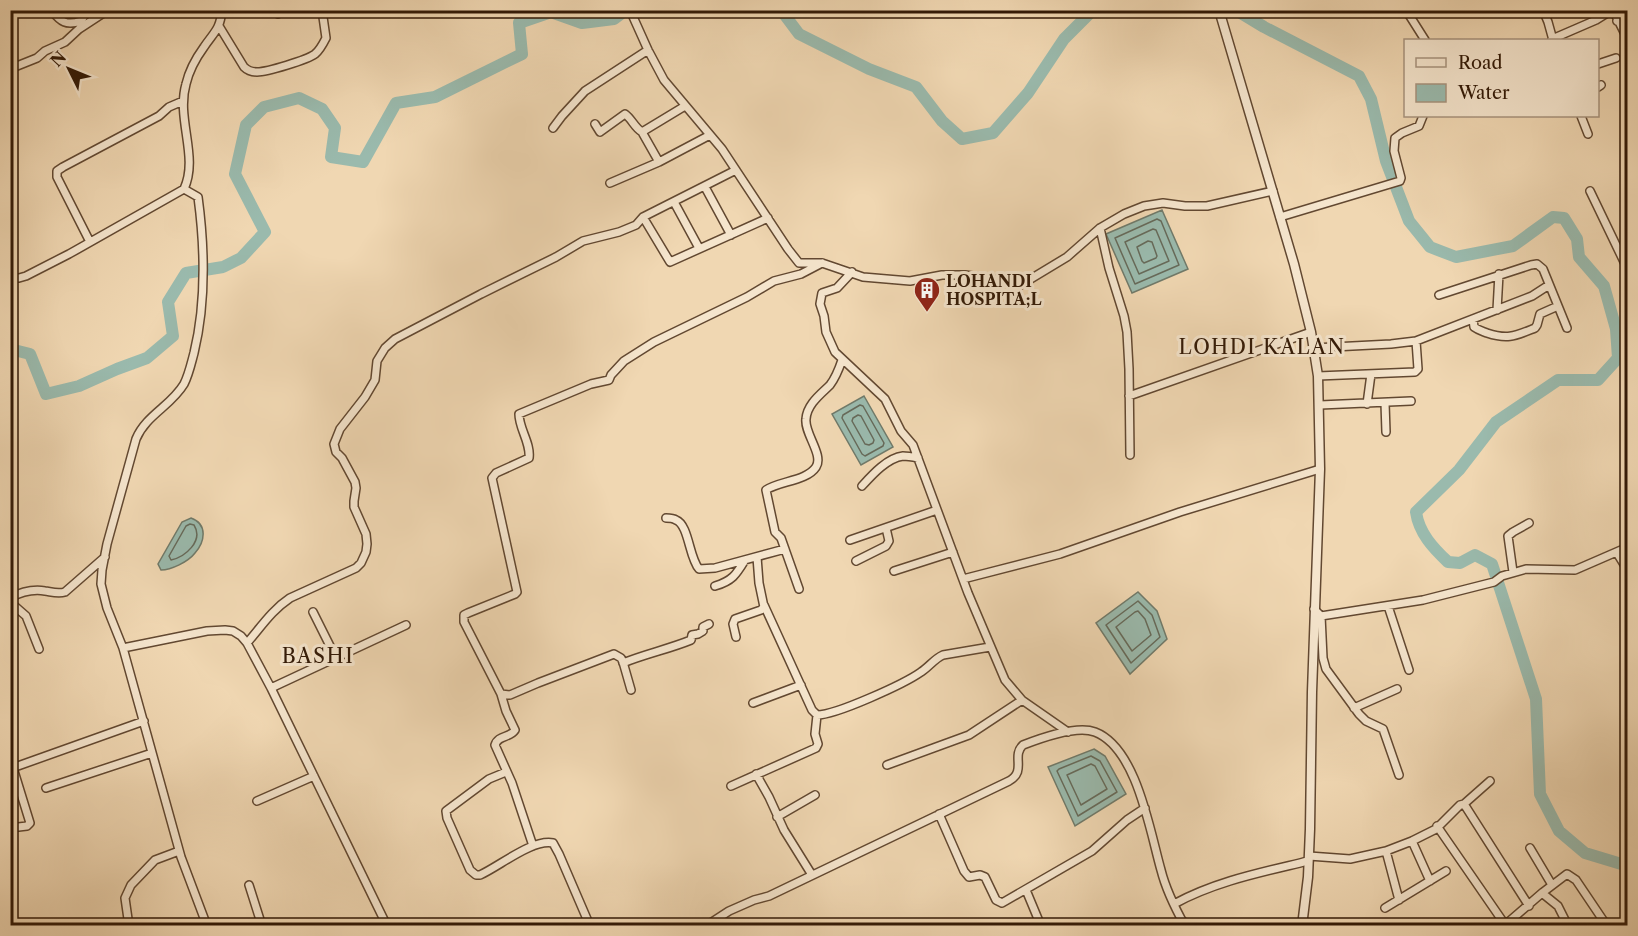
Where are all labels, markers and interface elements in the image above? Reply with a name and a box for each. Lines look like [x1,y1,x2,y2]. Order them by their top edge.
north arrow [39,39,99,99]
legend [1404,39,1599,117]
text: N [46,47,70,71]
text: Road [1458,52,1503,74]
text: Water [1457,82,1510,104]
place label: LOHANDI HOSPITA;L [946,271,1042,309]
building icon: LOHANDI HOSPITA;L [912,275,942,313]
district label: LOHDI KALAN [1179,335,1345,359]
district label: BASHI [282,644,354,668]

